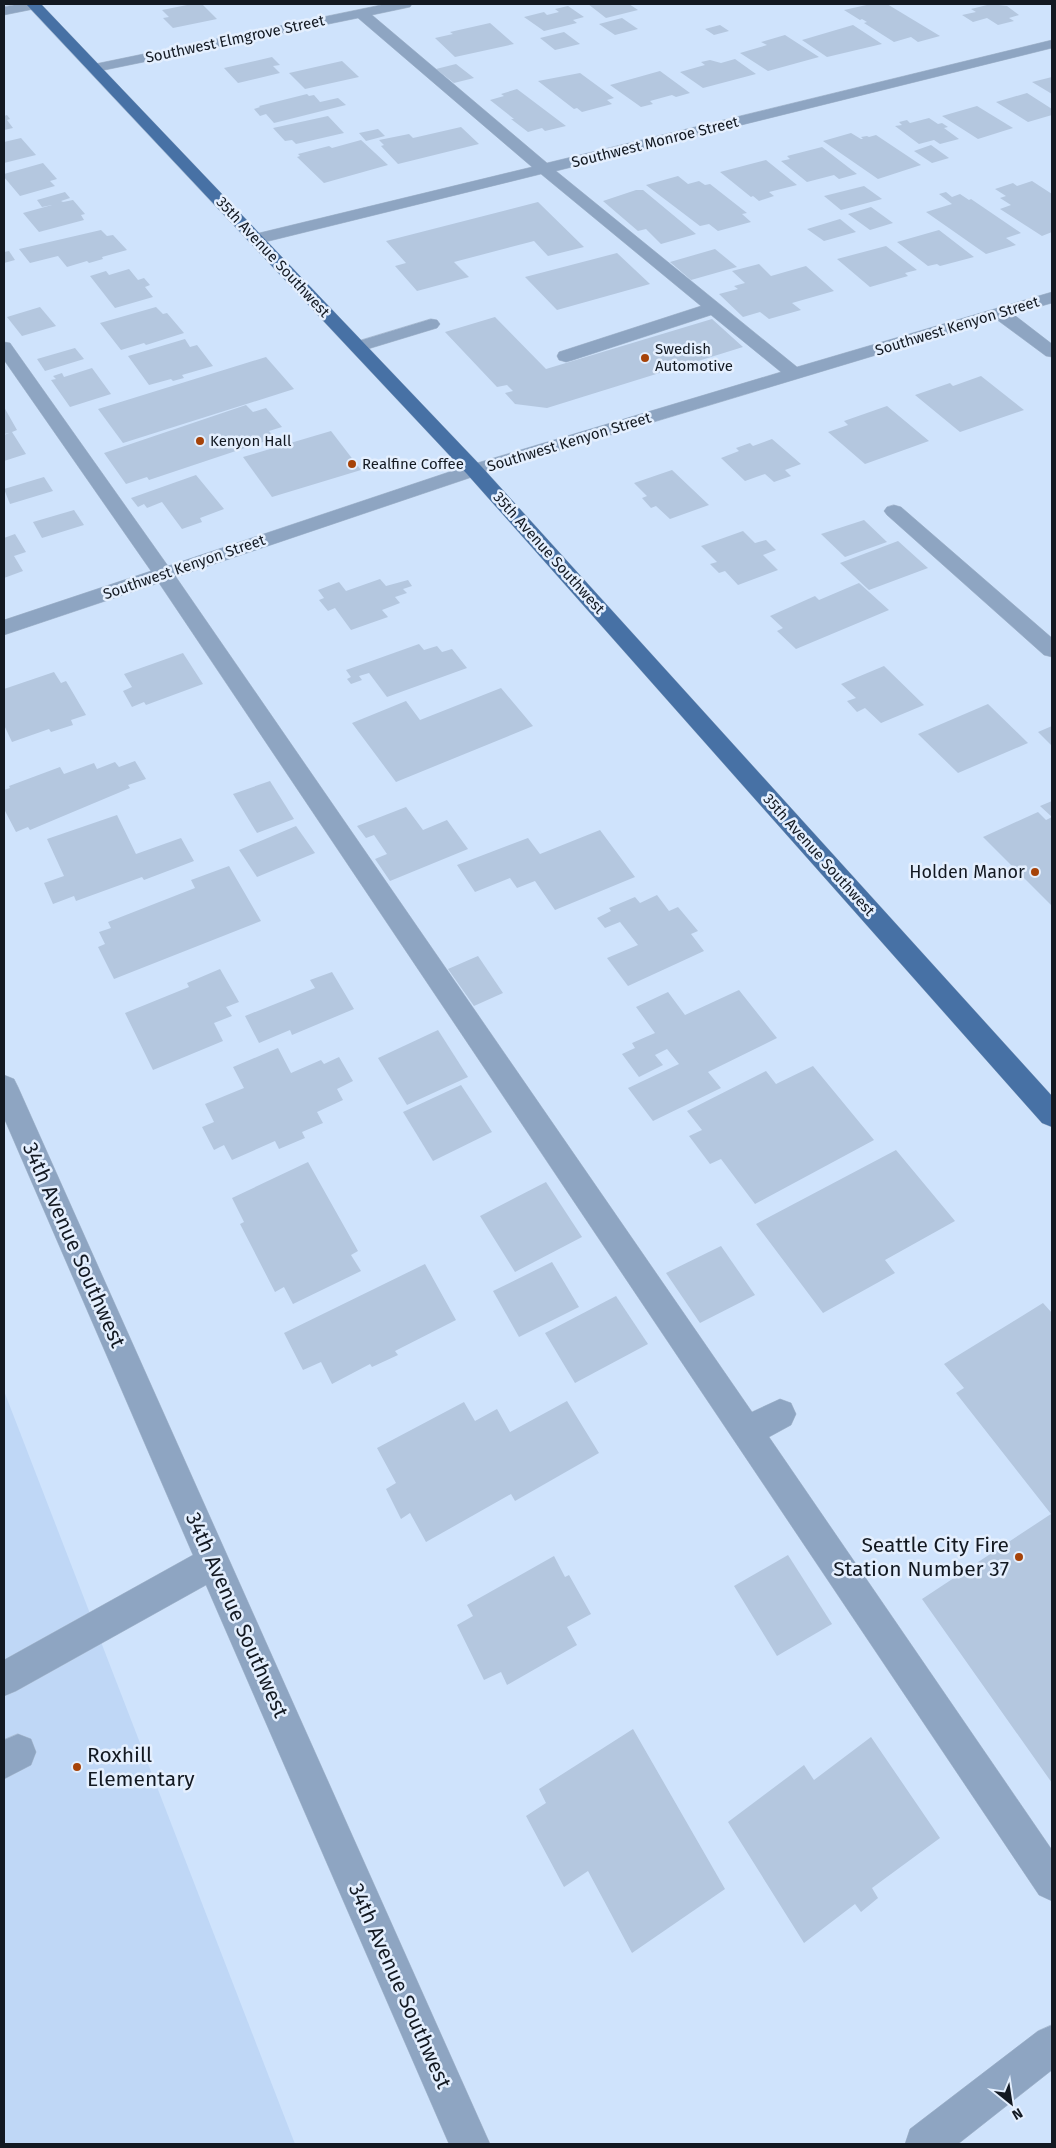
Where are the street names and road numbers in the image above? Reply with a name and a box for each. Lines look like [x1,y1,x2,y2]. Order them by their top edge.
street label: Southwest Elmgrove Street [144,11,327,67]
street label: Southwest Monroe Street [570,112,741,171]
street label: 35th Avenue Southwest [213,193,334,321]
street label: Southwest Kenyon Street [873,292,1042,359]
street label: Southwest Kenyon Street [485,408,654,475]
street label: 35th Avenue Southwest [489,488,609,618]
street label: Southwest Kenyon Street [101,531,268,603]
street label: 35th Avenue Southwest [759,790,879,920]
street label: 34th Avenue Southwest [17,1138,131,1352]
street label: 34th Avenue Southwest [180,1508,294,1722]
street label: 34th Avenue Southwest [343,1879,457,2093]

